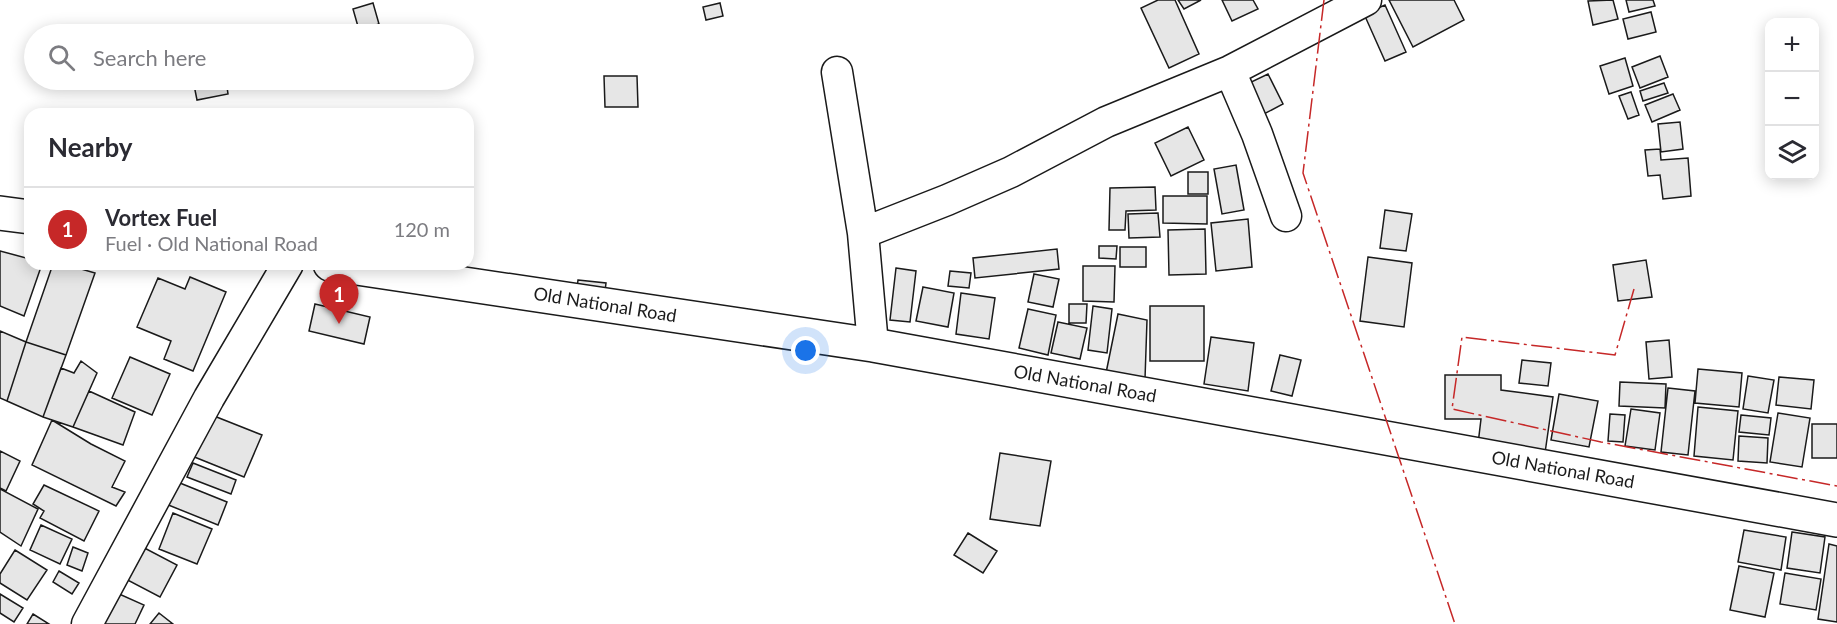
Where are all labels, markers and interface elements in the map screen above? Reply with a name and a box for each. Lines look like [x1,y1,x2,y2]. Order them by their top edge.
map controls [1765,18,1819,180]
button: + [1765,18,1819,72]
search box [24,24,474,90]
icon: search [45,41,78,74]
text: Search here [93,44,206,71]
button: − [1765,72,1819,126]
button: layers [1765,126,1819,180]
text: Nearby [48,131,133,163]
text: Vortex Fuel [105,204,217,231]
text: 1 [62,217,73,241]
text: 120 m [394,217,450,241]
text: Fuel · Old National Road [105,231,318,255]
pin: 1 [320,274,358,324]
street label: Old National Road [532,282,678,326]
your location [791,336,820,365]
street label: Old National Road [1012,360,1158,406]
street label: Old National Road [1490,446,1636,492]

